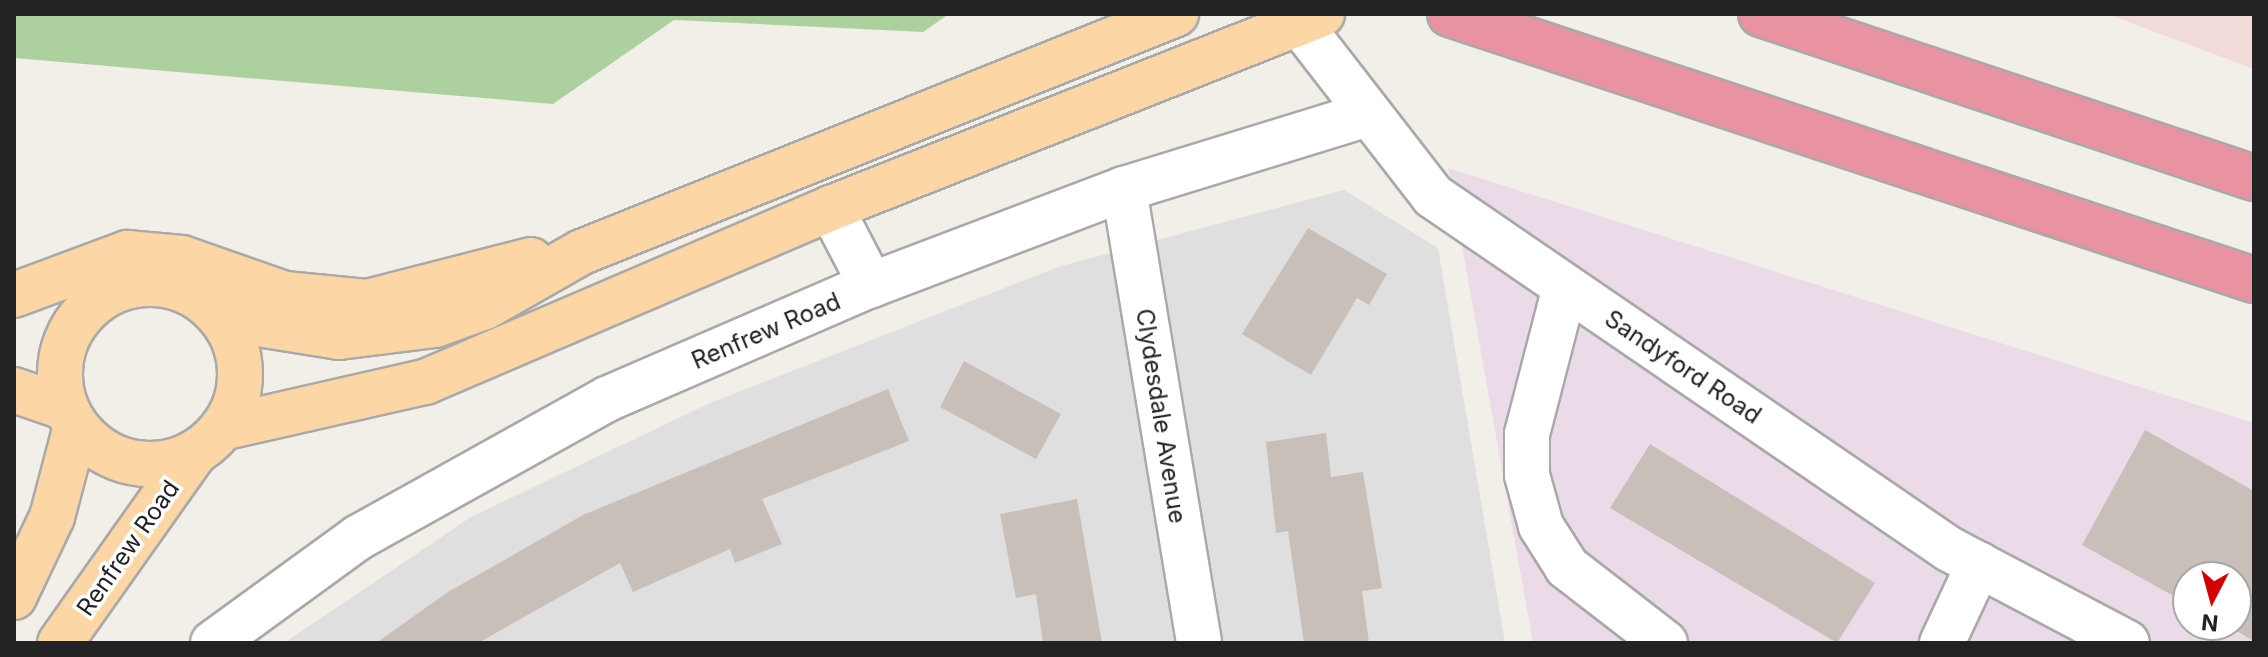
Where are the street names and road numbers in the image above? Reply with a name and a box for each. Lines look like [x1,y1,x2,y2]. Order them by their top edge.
street label: Renfrew Road [687,287,845,375]
street label: Sandyford Road [1599,304,1767,430]
street label: Clydesdale Avenue [1130,307,1192,525]
street label: Renfrew Road [71,475,185,621]

